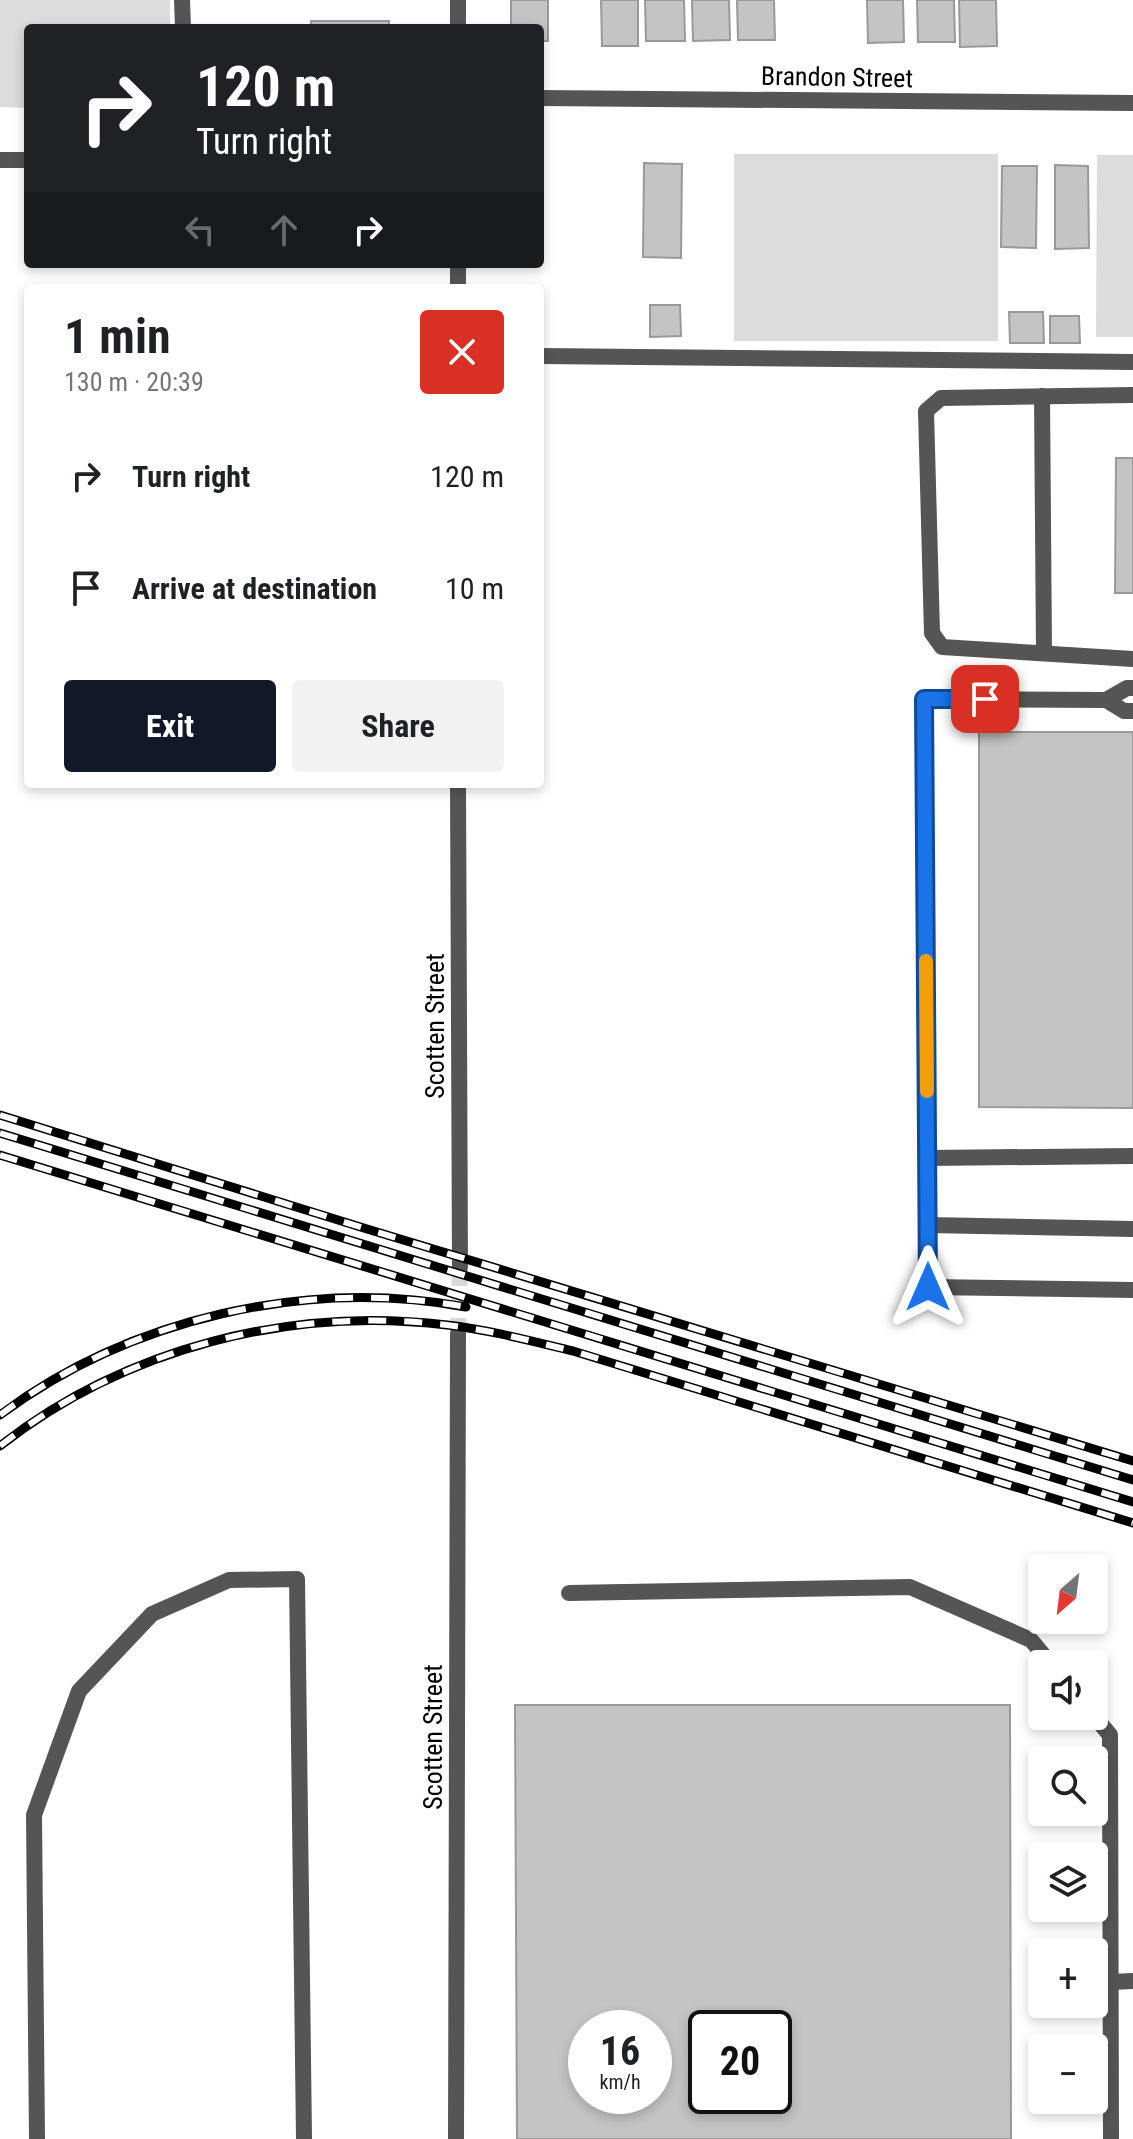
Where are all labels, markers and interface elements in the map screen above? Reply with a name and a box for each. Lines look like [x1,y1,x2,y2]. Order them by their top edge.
text: 120 m [196,54,335,120]
icon: right [64,56,168,160]
street label: Brandon Street [761,61,913,93]
text: Turn right [196,121,332,163]
icon: left [178,208,222,252]
icon: ahead [262,208,306,252]
icon: right [346,208,390,252]
text: 1 min [64,308,171,365]
button: close [420,310,504,394]
text: 130 m · 20:39 [64,367,204,397]
icon: right [64,454,108,498]
text: Turn right [132,459,250,494]
text: 120 m [430,459,504,494]
icon: arrive [64,566,108,610]
text: Arrive at destination [132,571,377,606]
text: 10 m [445,571,504,606]
pin [951,665,1019,733]
icon: arrive [963,677,1007,721]
button: Exit [64,680,276,772]
button: Share [292,680,504,772]
street label: Scotten Street [420,953,450,1099]
position arrow [886,1245,970,1329]
north arrow [1028,1554,1108,1634]
map controls [1028,1554,1108,2114]
button: sound [1028,1650,1108,1730]
street label: Scotten Street [418,1664,448,1810]
button: search [1028,1746,1108,1826]
button: layers [1028,1842,1108,1922]
button: + [1028,1938,1108,2018]
speed limit sign: 20 [688,2010,792,2114]
text: 16 [600,2028,640,2075]
button: − [1028,2034,1108,2114]
text: km/h [599,2070,641,2094]

